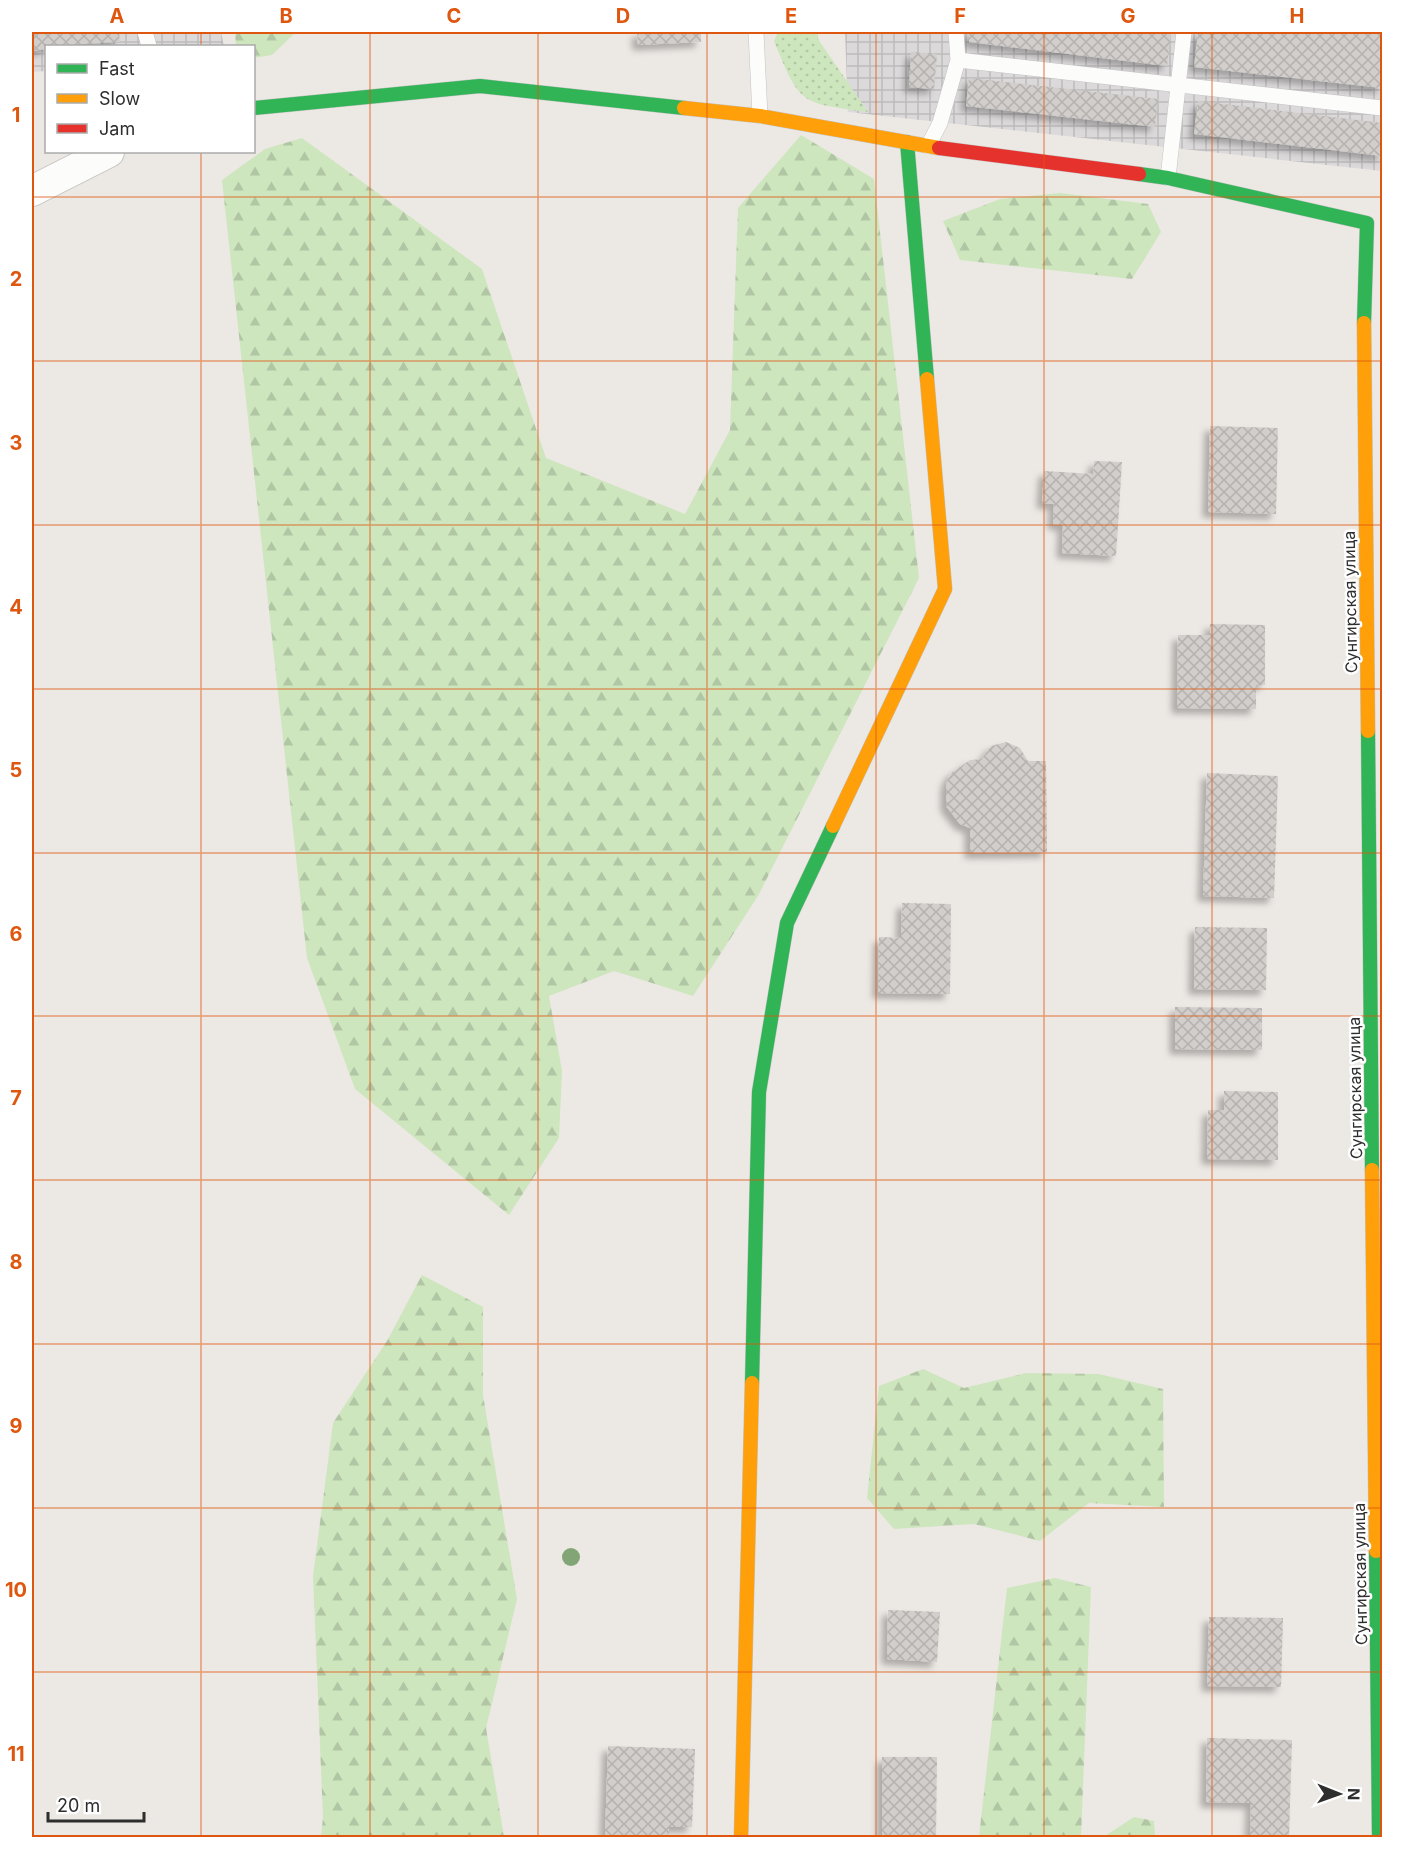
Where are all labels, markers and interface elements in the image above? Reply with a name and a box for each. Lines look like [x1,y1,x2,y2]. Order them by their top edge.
text: A [110,4,125,28]
text: B [279,4,293,28]
text: C [447,4,461,28]
text: D [616,4,630,28]
text: E [785,4,797,28]
text: F [954,4,966,28]
text: G [1120,4,1136,28]
text: H [1290,4,1304,28]
legend [45,45,255,153]
text: Fast [99,58,135,79]
text: Slow [99,88,140,109]
text: 1 [12,103,20,127]
text: Jam [99,118,135,139]
text: 2 [10,267,22,291]
text: 3 [10,431,22,455]
street label: Сунгирская улица [1339,531,1361,673]
text: 4 [9,595,23,619]
text: 5 [10,758,22,782]
text: 6 [10,922,23,946]
street label: Сунгирская улица [1344,1017,1366,1159]
text: 7 [10,1086,22,1110]
text: 8 [9,1250,23,1274]
text: 9 [10,1414,23,1438]
street label: Сунгирская улица [1349,1503,1371,1645]
text: 10 [5,1578,27,1602]
text: 11 [7,1742,25,1766]
north arrow [1309,1764,1369,1824]
scale bar [48,1785,144,1823]
text: N [1344,1788,1364,1801]
text: 20 m [57,1795,100,1816]

